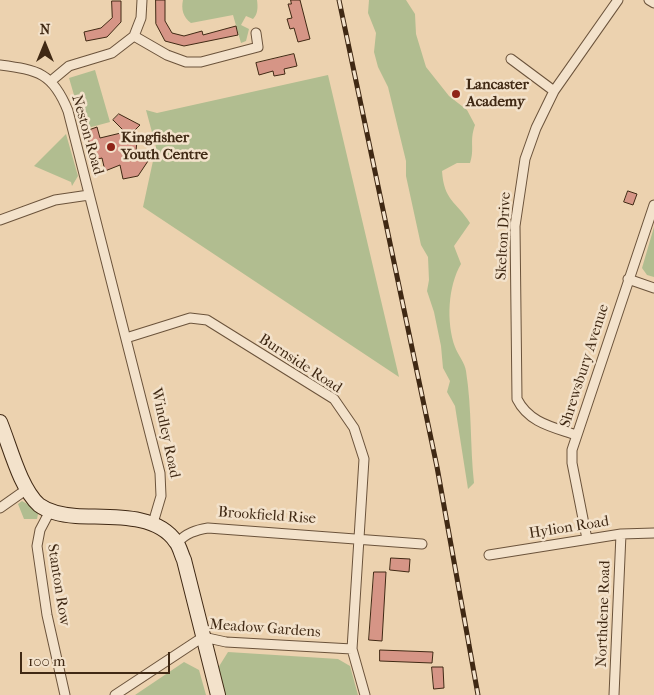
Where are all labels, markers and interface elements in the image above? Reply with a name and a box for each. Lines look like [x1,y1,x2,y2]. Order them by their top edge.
north arrow [20,20,70,70]
text: N [40,21,50,38]
place label: Lancaster Academy [466,76,529,111]
marker: Lancaster Academy [450,88,462,100]
street label: Neston Road [67,93,107,177]
place label: Kingfisher Youth Centre [121,129,208,164]
marker: Kingfisher Youth Centre [105,141,117,153]
street label: Skelton Drive [493,192,515,280]
street label: Shrewsbury Avenue [557,302,613,430]
street label: Burnside Road [255,330,345,398]
street label: Windley Road [147,386,183,480]
street label: Brookfield Rise [217,504,317,528]
street label: Hylion Road [528,513,610,543]
street label: Stanton Row [43,543,73,627]
street label: Northdene Road [593,560,615,668]
street label: Meadow Gardens [209,616,321,642]
scale bar [22,642,172,674]
text: 100 m [28,652,66,670]

